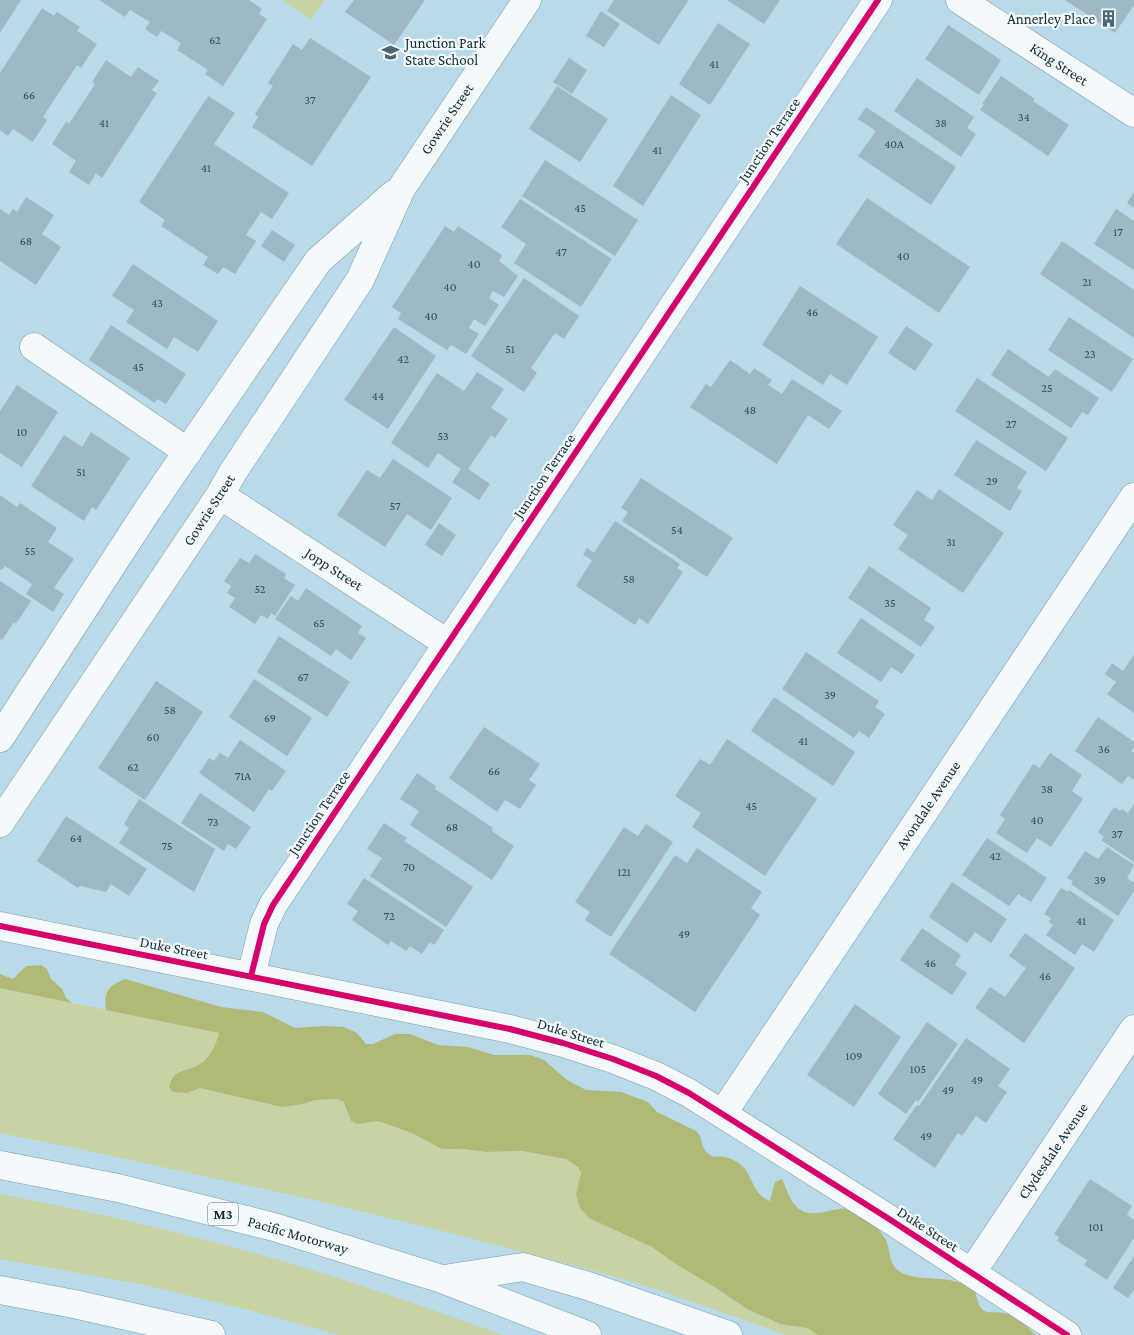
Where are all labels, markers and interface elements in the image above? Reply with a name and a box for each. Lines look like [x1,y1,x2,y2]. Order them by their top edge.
building icon: Annerley Place [1099,9,1119,29]
place label: Annerley Place [1007,11,1095,28]
house number: 62 [209,33,221,47]
place label: Junction Park State School [403,35,486,68]
street label: King Street [1027,39,1092,90]
school or university icon: Junction Park State School [381,42,401,62]
house number: 41 [709,57,719,71]
street label: Gowrie Street [418,80,477,157]
house number: 66 [23,88,35,102]
house number: 37 [304,93,316,107]
street label: Junction Terrace [734,94,804,187]
house number: 34 [1018,110,1030,124]
house number: 41 [99,116,109,130]
house number: 38 [935,116,947,130]
house number: 40A [884,137,904,151]
house number: 41 [652,143,662,157]
house number: 41 [201,161,211,175]
house number: 45 [574,201,586,215]
house number: 17 [1113,225,1123,239]
house number: 68 [20,234,32,248]
house number: 47 [555,245,567,259]
house number: 40 [897,249,910,263]
house number: 40 [468,257,481,271]
house number: 21 [1082,275,1092,289]
house number: 40 [444,280,457,294]
house number: 43 [151,296,163,310]
house number: 46 [806,305,818,319]
house number: 40 [425,309,438,323]
house number: 51 [505,342,515,356]
house number: 23 [1084,347,1096,361]
house number: 42 [397,352,409,366]
house number: 45 [132,360,144,374]
house number: 25 [1041,381,1053,395]
house number: 44 [372,389,384,403]
house number: 48 [744,403,756,417]
house number: 27 [1005,417,1017,431]
house number: 10 [17,425,28,439]
house number: 53 [437,429,449,443]
street label: Junction Terrace [509,430,579,523]
house number: 51 [76,465,86,479]
street label: Gowrie Street [180,470,239,549]
house number: 29 [986,474,998,488]
house number: 57 [390,499,401,513]
house number: 54 [671,523,683,537]
house number: 31 [946,535,956,549]
street label: Jopp Street [300,543,367,595]
house number: 55 [24,544,36,558]
house number: 58 [623,572,635,586]
house number: 52 [254,582,266,596]
house number: 35 [884,596,896,610]
house number: 65 [313,616,325,630]
house number: 67 [297,670,309,684]
house number: 39 [824,688,836,702]
house number: 58 [164,703,176,717]
house number: 69 [264,711,276,725]
house number: 60 [147,730,160,744]
house number: 41 [798,734,808,748]
house number: 36 [1098,742,1110,756]
street label: Avondale Avenue [893,758,964,852]
house number: 62 [127,760,139,774]
house number: 66 [488,764,500,778]
street label: Junction Terrace [284,767,354,860]
house number: 71A [235,769,251,783]
house number: 38 [1041,782,1053,796]
house number: 45 [745,799,757,813]
house number: 40 [1031,813,1044,827]
house number: 73 [207,815,219,829]
house number: 68 [446,820,458,834]
house number: 37 [1111,827,1123,841]
house number: 64 [70,831,82,845]
house number: 75 [161,839,173,853]
house number: 42 [989,849,1001,863]
house number: 70 [403,860,415,874]
house number: 121 [617,865,631,879]
house number: 39 [1094,873,1106,887]
house number: 72 [383,909,395,923]
house number: 41 [1076,914,1086,928]
house number: 49 [678,927,690,941]
street label: Duke Street [138,934,211,963]
house number: 46 [924,956,936,970]
house number: 46 [1039,969,1051,983]
street label: Duke Street [535,1015,608,1051]
house number: 109 [846,1049,862,1063]
house number: 105 [910,1062,926,1076]
house number: 49 [971,1073,983,1087]
house number: 49 [942,1083,954,1097]
street label: Clydesdale Avenue [1015,1100,1092,1203]
house number: 49 [920,1129,932,1143]
road number: M3 [208,1202,238,1226]
street label: Duke Street [894,1203,962,1255]
street label: Pacific Motorway [246,1213,350,1258]
house number: 101 [1089,1220,1103,1234]

